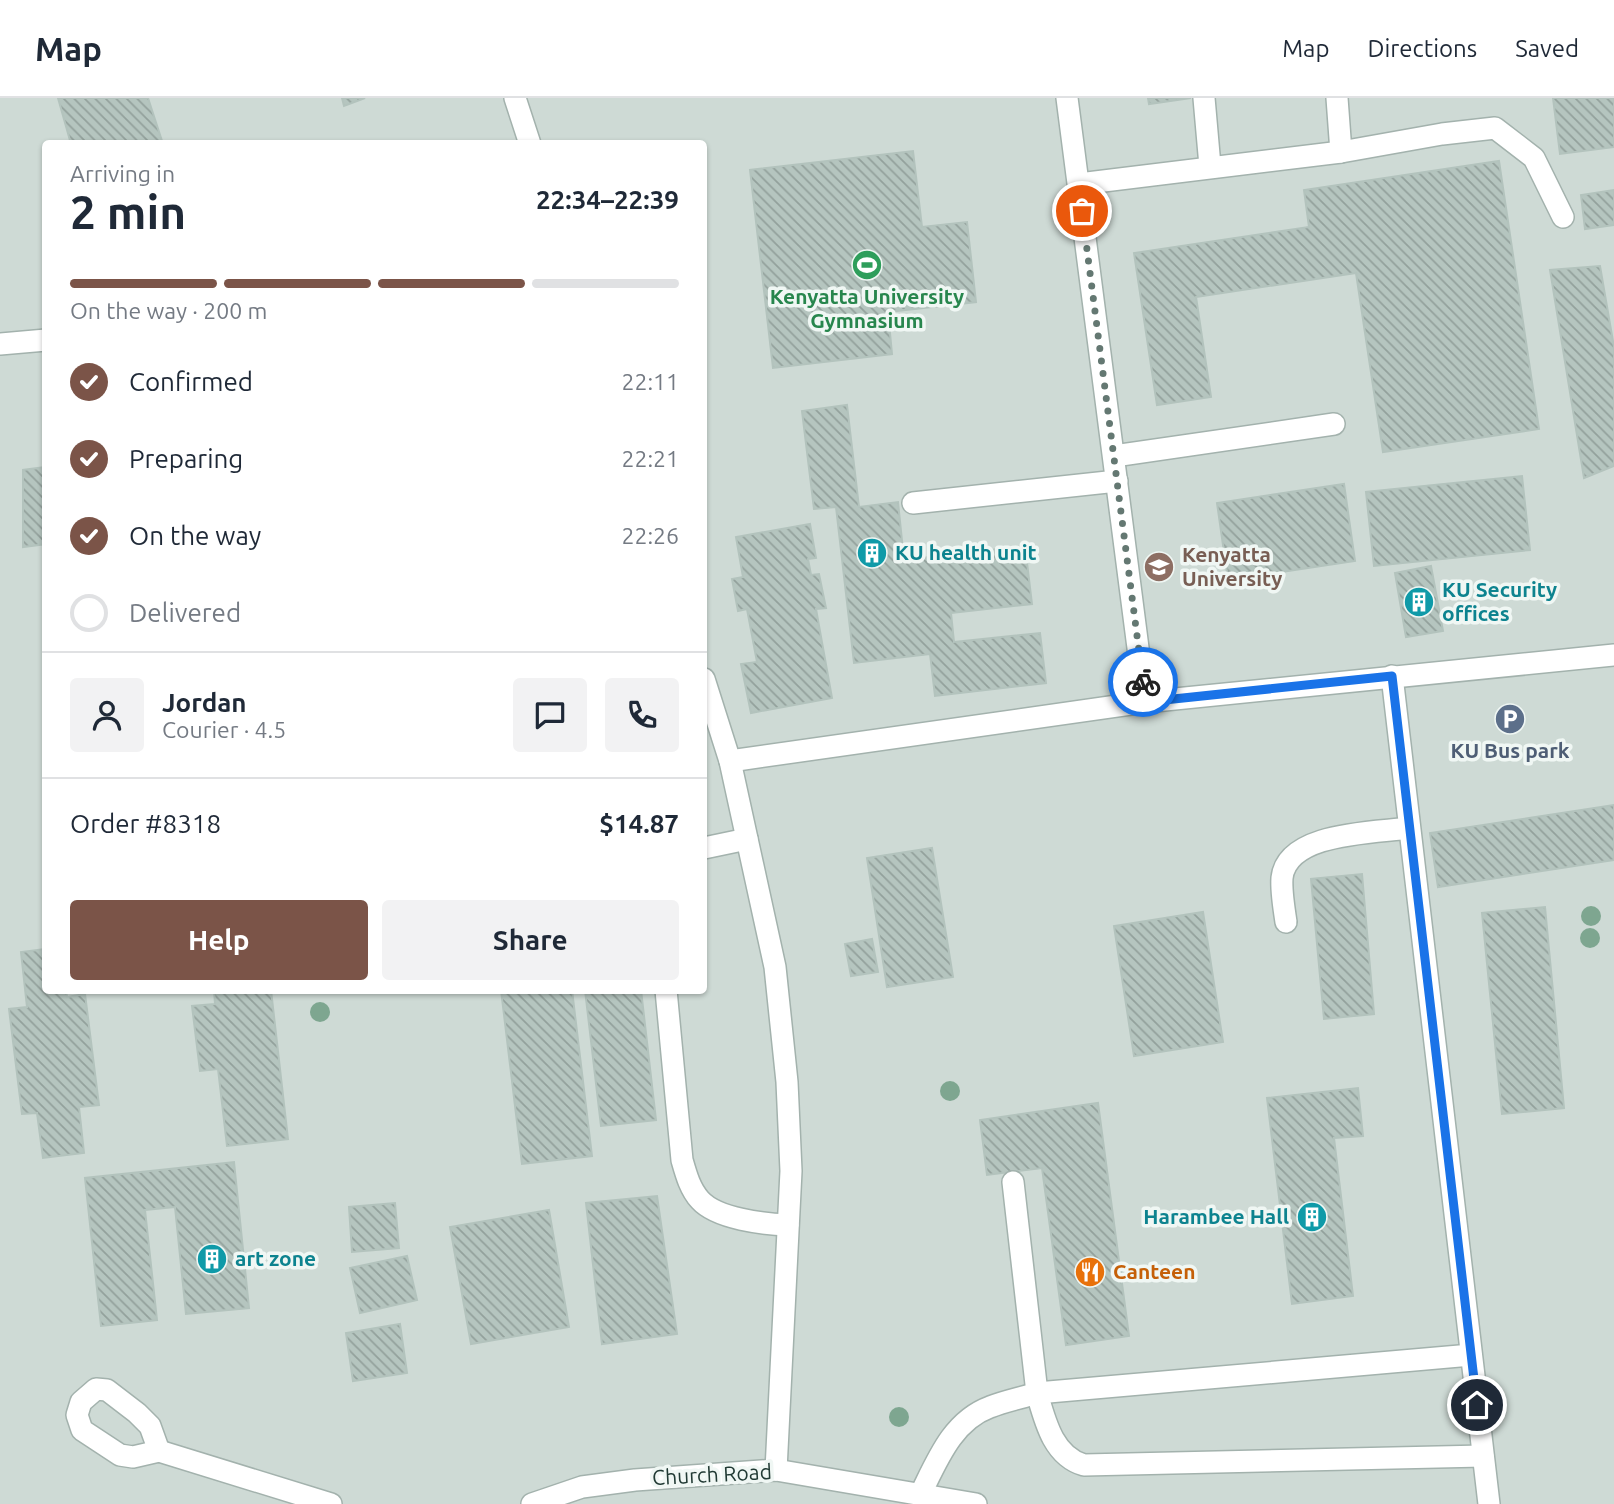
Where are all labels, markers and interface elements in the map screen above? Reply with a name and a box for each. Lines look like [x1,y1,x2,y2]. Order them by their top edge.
text: Map [35,30,102,67]
text: Map [1282,35,1329,62]
text: Directions [1367,35,1477,62]
text: Saved [1515,35,1579,62]
text: Arriving in [70,161,175,186]
pin [1052,181,1112,241]
text: 22:34–22:39 [536,185,679,214]
text: 2 min [70,186,186,238]
icon: bag [1063,192,1101,230]
sports icon: Kenyatta University Gymnasium [850,248,884,282]
place label: Kenyatta University Gymnasium [770,284,964,332]
text: On the way · 200 m [70,298,267,323]
icon: check [70,363,108,401]
text: Confirmed [129,367,253,396]
text: 22:11 [621,369,679,394]
icon: check [70,440,108,478]
text: Preparing [129,444,243,473]
text: 22:21 [621,446,679,471]
icon: check [70,517,108,555]
text: On the way [129,521,261,550]
text: 22:26 [621,523,679,548]
building icon: KU health unit [855,536,889,570]
place label: KU health unit [895,540,1037,564]
place label: Kenyatta University [1182,542,1282,590]
school or university icon: Kenyatta University [1142,550,1176,584]
place label: KU Security offices [1442,577,1557,625]
building icon: KU Security offices [1402,585,1436,619]
text: Delivered [129,598,241,627]
courier [1108,647,1178,717]
icon: bike [1124,663,1162,701]
button: person [70,678,144,752]
button: chat [513,678,587,752]
button: phone [605,678,679,752]
text: Jordan [162,688,247,717]
parking icon: KU Bus park [1493,702,1527,736]
text: Courier · 4.5 [162,717,286,742]
place label: KU Bus park [1450,738,1570,762]
text: Order #8318 [70,809,221,838]
text: $14.87 [599,809,679,838]
button: Help [70,900,368,980]
button: Share [382,900,679,980]
building icon: Harambee Hall [1295,1200,1329,1234]
place label: Harambee Hall [1143,1204,1289,1228]
building icon: art zone [195,1242,229,1276]
place label: art zone [235,1246,316,1270]
restaurant icon: Canteen [1073,1255,1107,1289]
place label: Canteen [1113,1259,1195,1283]
pin [1447,1375,1507,1435]
icon: home [1458,1386,1496,1424]
street label: Church Road [652,1459,772,1489]

